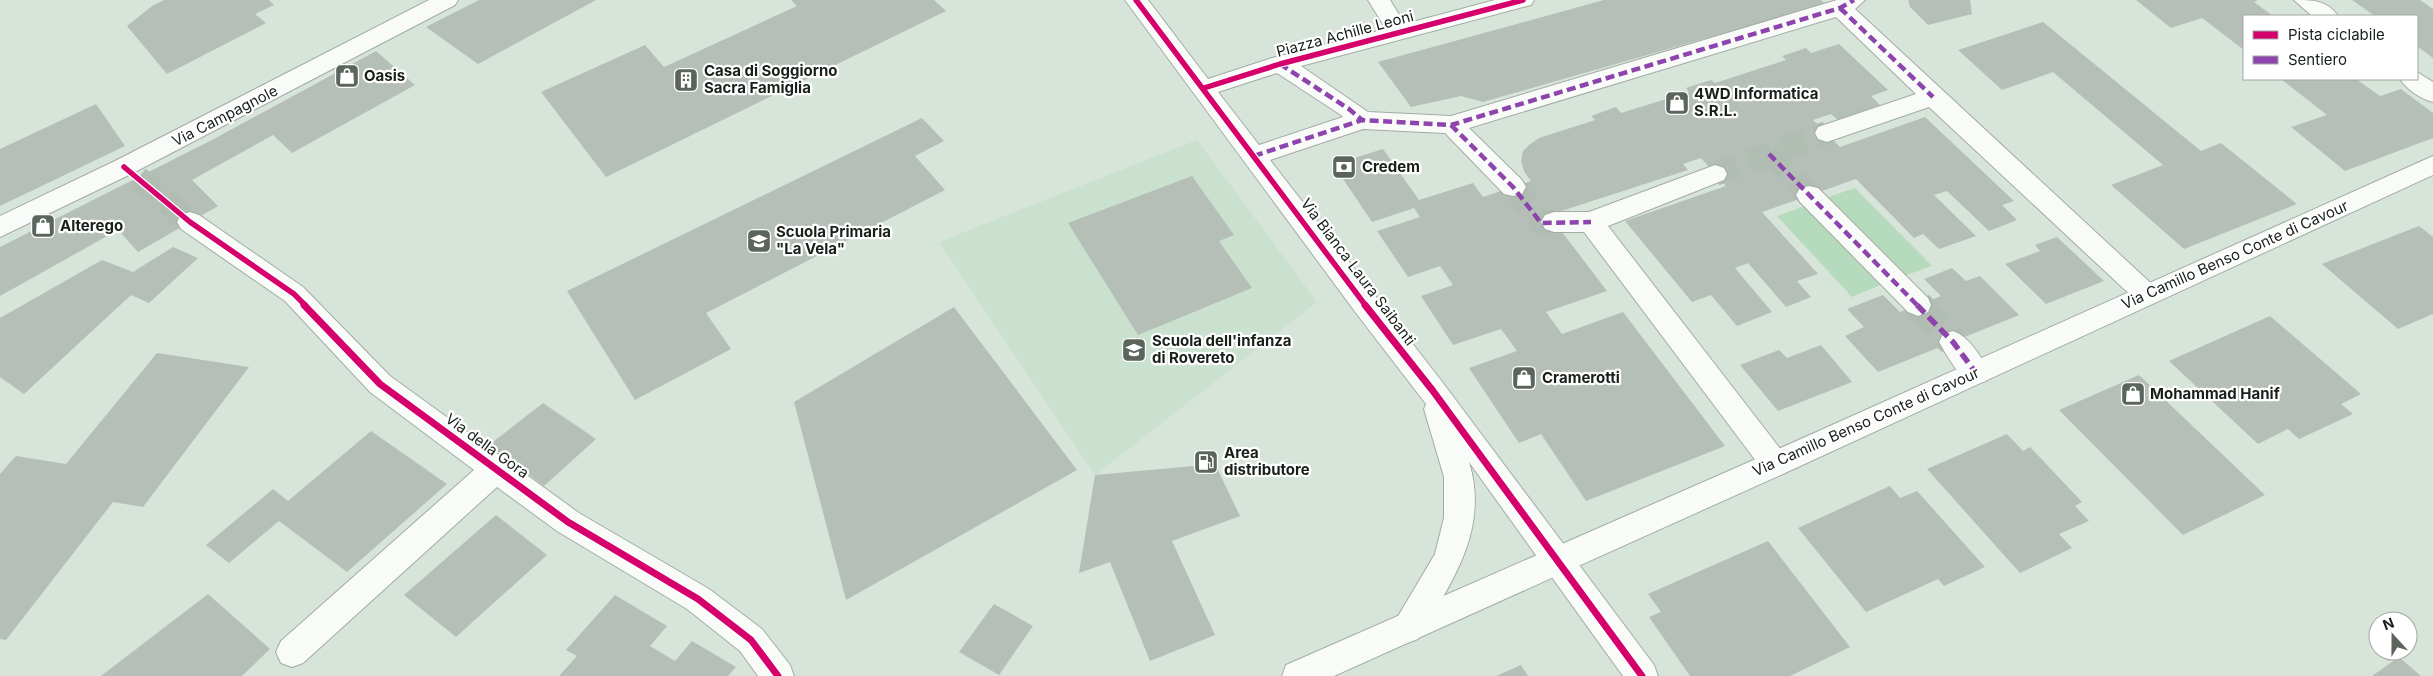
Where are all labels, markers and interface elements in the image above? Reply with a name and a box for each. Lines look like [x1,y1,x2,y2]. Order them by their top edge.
street label: Piazza Achille Leoni [1274,6,1416,61]
legend [2243,15,2418,80]
text: Pista ciclabile [2288,25,2385,44]
text: Sentiero [2288,50,2347,69]
place label: Casa di Soggiorno Sacra Famiglia [704,61,838,97]
shop icon: Oasis [334,63,360,89]
place label: Oasis [364,66,405,85]
building icon: Casa di Soggiorno Sacra Famiglia [673,67,699,93]
street label: Via Campagnole [169,81,281,150]
place label: 4WD Informatica S.R.L. [1694,84,1818,120]
shop icon: 4WD Informatica S.R.L. [1664,90,1690,116]
bank icon: Credem [1331,154,1357,180]
place label: Credem [1362,157,1420,176]
street label: Via Bianca Laura Saibanti [1297,194,1420,349]
street label: Via Camillo Benso Conte di Cavour [2118,196,2351,313]
shop icon: Alterego [30,213,56,239]
place label: Alterego [60,216,123,235]
place label: Scuola Primaria "La Vela" [776,222,891,258]
school or university icon: Scuola Primaria "La Vela" [746,228,772,254]
place label: Scuola dell'infanza di Rovereto [1152,331,1292,367]
school or university icon: Scuola dell'infanza di Rovereto [1121,337,1147,363]
street label: Via Camillo Benso Conte di Cavour [1749,363,1982,480]
shop icon: Cramerotti [1511,365,1537,391]
place label: Cramerotti [1542,368,1620,387]
shop icon: Mohammad Hanif [2120,381,2146,407]
place label: Mohammad Hanif [2150,384,2280,403]
street label: Via della Gora [442,409,533,482]
place label: Area distributore [1224,443,1310,479]
fuel station icon: Area distributore [1193,449,1219,475]
north arrow [2368,611,2418,661]
text: N [2380,614,2396,633]

